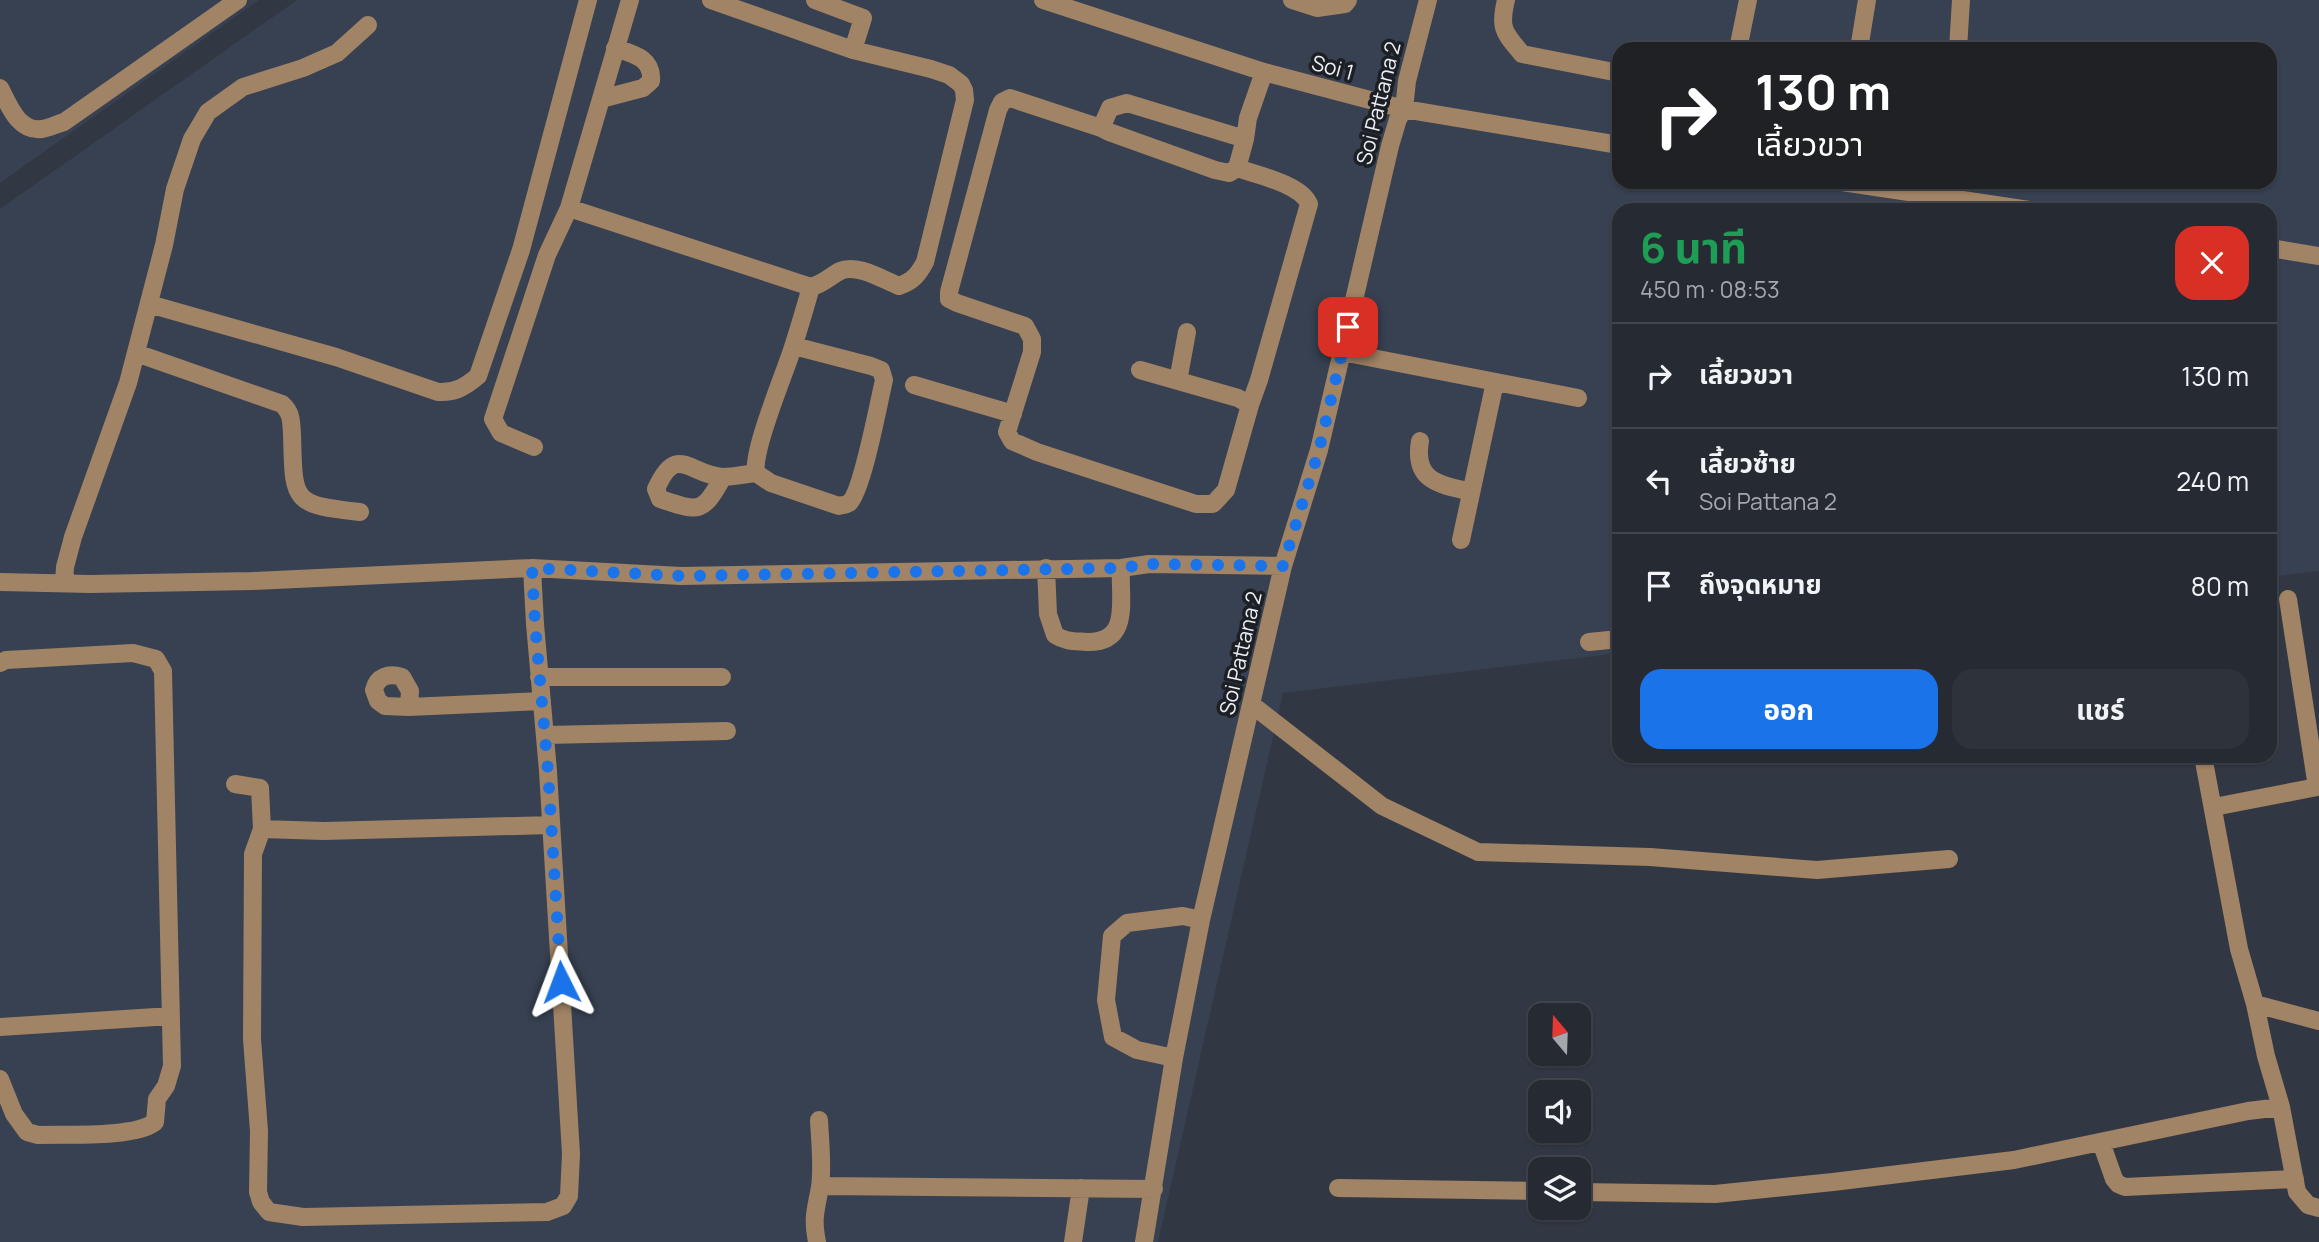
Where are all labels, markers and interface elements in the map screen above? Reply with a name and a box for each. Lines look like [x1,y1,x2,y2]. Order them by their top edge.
street label: Soi Pattana 2 [1349,39,1407,167]
street label: Soi 1 [1309,48,1357,86]
text: 130 m [1755,58,1891,125]
icon: right [1640,70,1731,161]
text: เลี้ยวขวา [1755,122,1863,166]
text: 6 นาที [1640,218,1747,276]
button: close [2175,226,2249,300]
text: 450 m · 08:53 [1640,273,1780,305]
pin [1318,297,1378,357]
icon: arrive [1329,308,1367,346]
text: เลี้ยวขวา [1699,356,1793,392]
icon: right [1640,357,1678,395]
text: 130 m [2181,358,2249,394]
text: เลี้ยวซ้าย [1699,445,1796,481]
icon: left [1640,462,1678,500]
text: 240 m [2176,463,2249,499]
text: Soi Pattana 2 [1699,485,1837,517]
text: ถึงจุดหมาย [1699,566,1822,602]
icon: arrive [1640,567,1678,605]
text: 80 m [2191,568,2249,604]
street label: Soi Pattana 2 [1212,589,1268,717]
button: ออก [1640,669,1938,749]
button: แชร์ [1952,669,2249,749]
position arrow [524,945,598,1019]
north arrow [1528,1003,1591,1066]
map controls [1528,1003,1591,1220]
button: sound [1528,1080,1591,1143]
button: layers [1528,1157,1591,1220]

